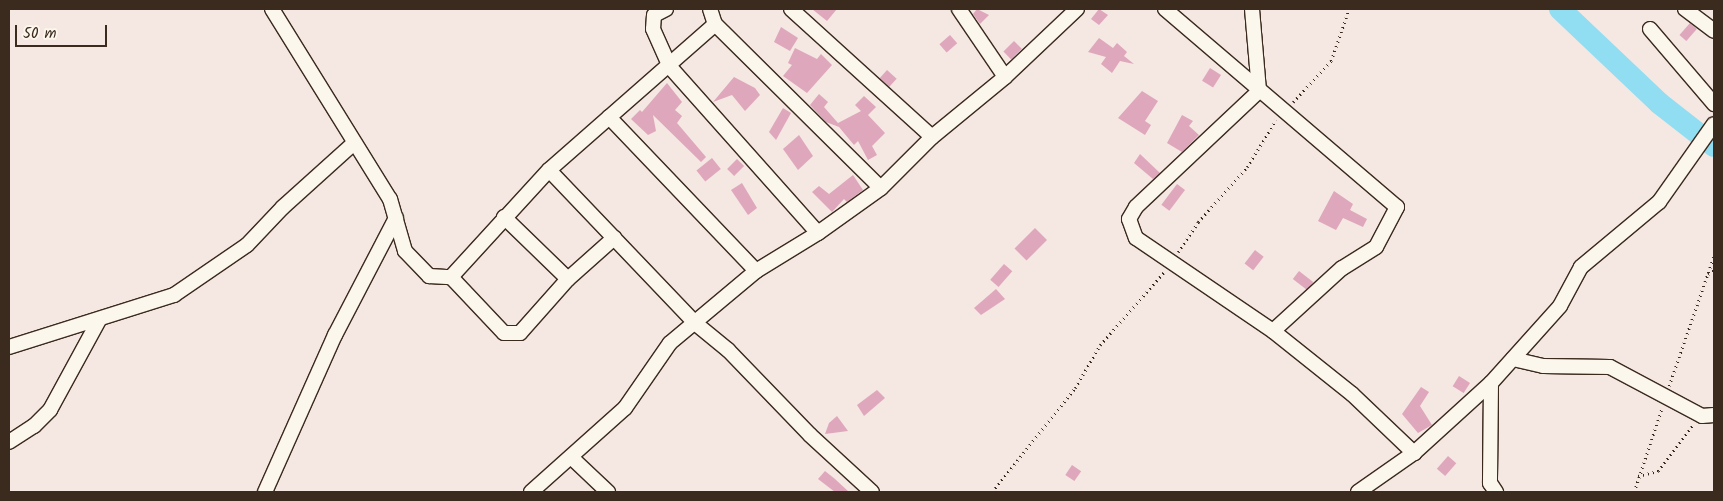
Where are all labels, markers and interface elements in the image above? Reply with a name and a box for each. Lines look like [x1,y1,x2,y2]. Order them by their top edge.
scale bar [18,15,110,47]
text: 50 m [23,22,57,46]

